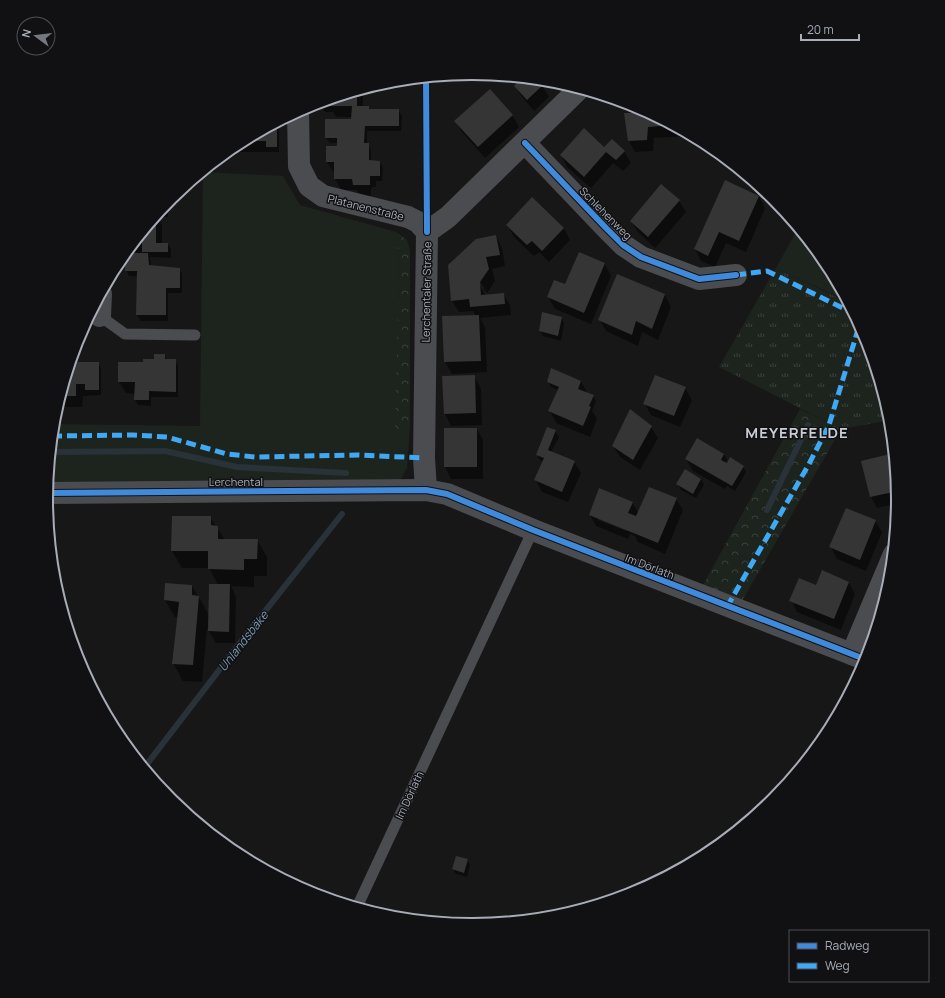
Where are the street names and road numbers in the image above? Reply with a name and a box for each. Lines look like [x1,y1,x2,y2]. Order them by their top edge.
street label: Schlehenweg [576,183,636,243]
street label: Platanenstraße [326,190,406,224]
street label: Lerchentaler Straße [418,241,434,343]
street label: Lerchental [209,474,263,489]
street label: Im Dörlath [623,550,677,582]
street label: Im Dörlath [391,768,427,822]

